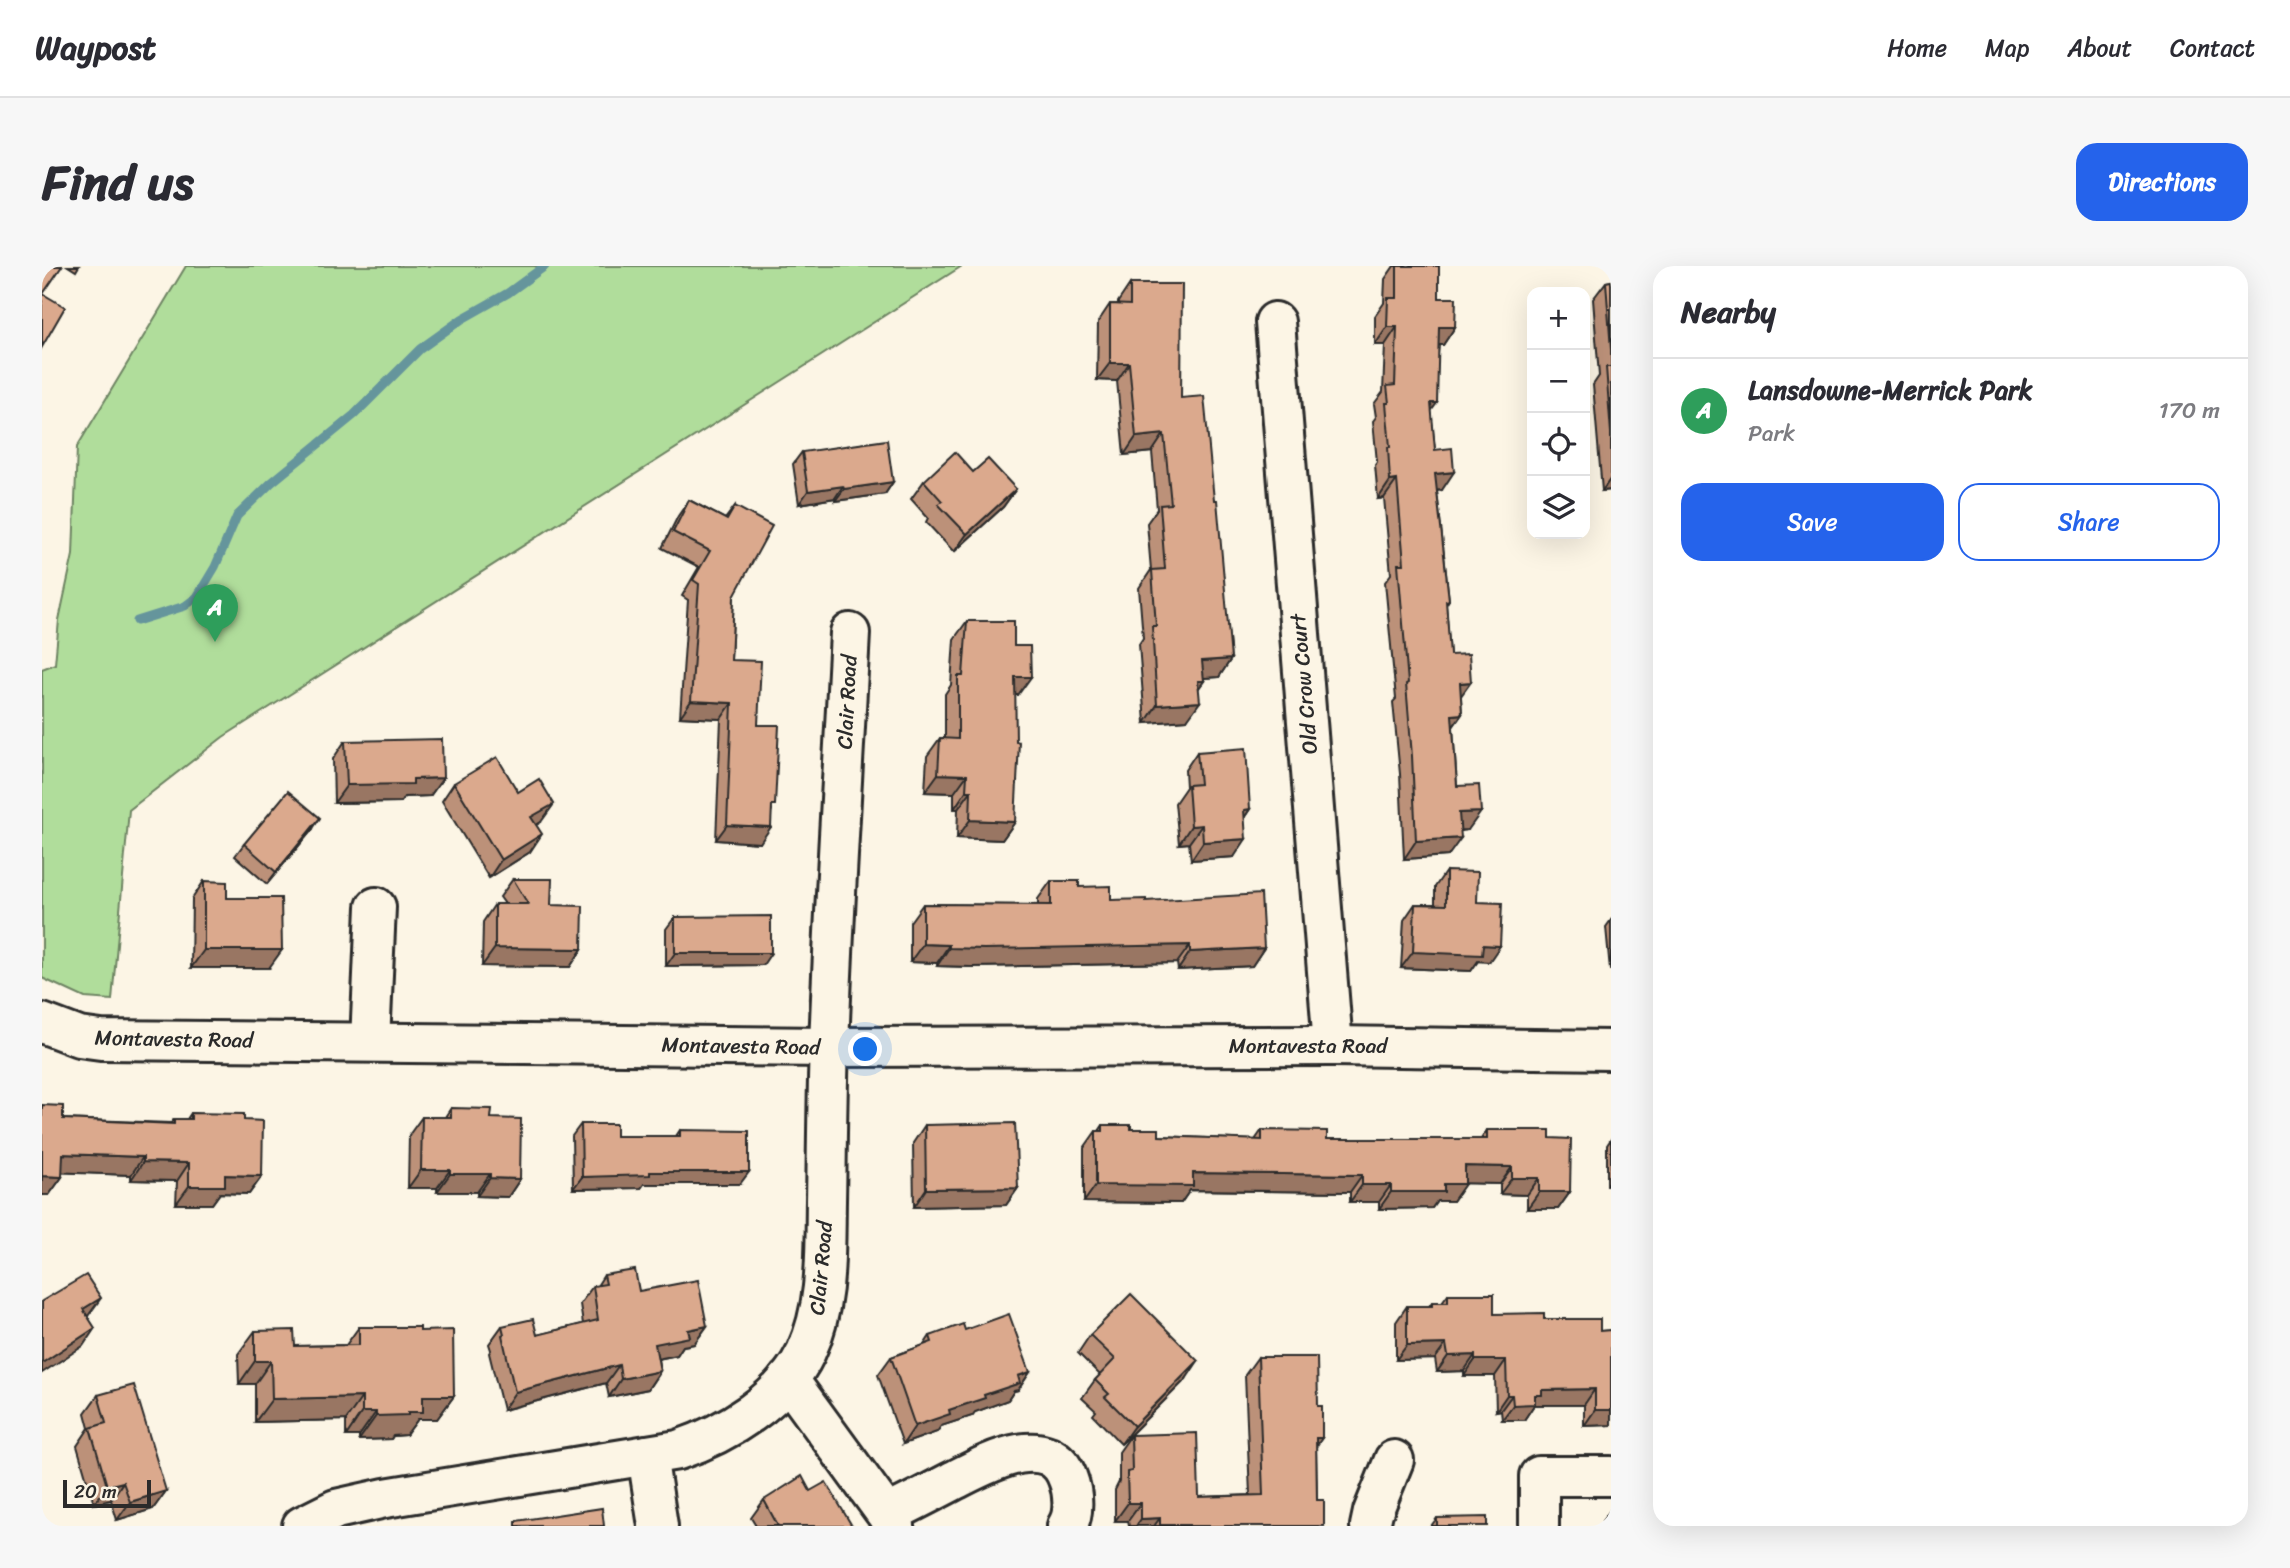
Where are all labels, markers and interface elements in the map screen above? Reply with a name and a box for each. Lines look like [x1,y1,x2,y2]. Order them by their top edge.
text: Waypost [35,19,156,77]
text: Home [1887,27,1947,69]
text: Map [1985,27,2029,69]
text: About [2067,27,2132,69]
text: Contact [2170,27,2255,69]
text: Find us [42,139,194,226]
button: Directions [2076,143,2248,221]
text: Nearby [1681,285,1776,339]
map controls [1527,287,1590,539]
button: + [1527,287,1590,350]
button: − [1527,350,1590,413]
text: Lansdowne-Merrick Park [1748,367,2032,413]
text: A [1696,390,1712,431]
text: 170 m [2159,390,2220,431]
button: locate [1527,413,1590,476]
text: Park [1748,413,1795,454]
button: layers [1527,476,1590,539]
button: Save [1681,483,1944,561]
button: Share [1958,483,2220,561]
pin: A [192,584,238,642]
street label: Old Crow Court [1279,611,1329,756]
street label: Clair Road [826,652,869,750]
street label: Montavesta Road [94,1019,256,1059]
street label: Montavesta Road [661,1026,823,1066]
street label: Montavesta Road [1229,1027,1389,1065]
your location [848,1032,882,1066]
street label: Clair Road [798,1217,844,1317]
text: 20 m [74,1475,117,1508]
scale bar [63,1477,150,1509]

